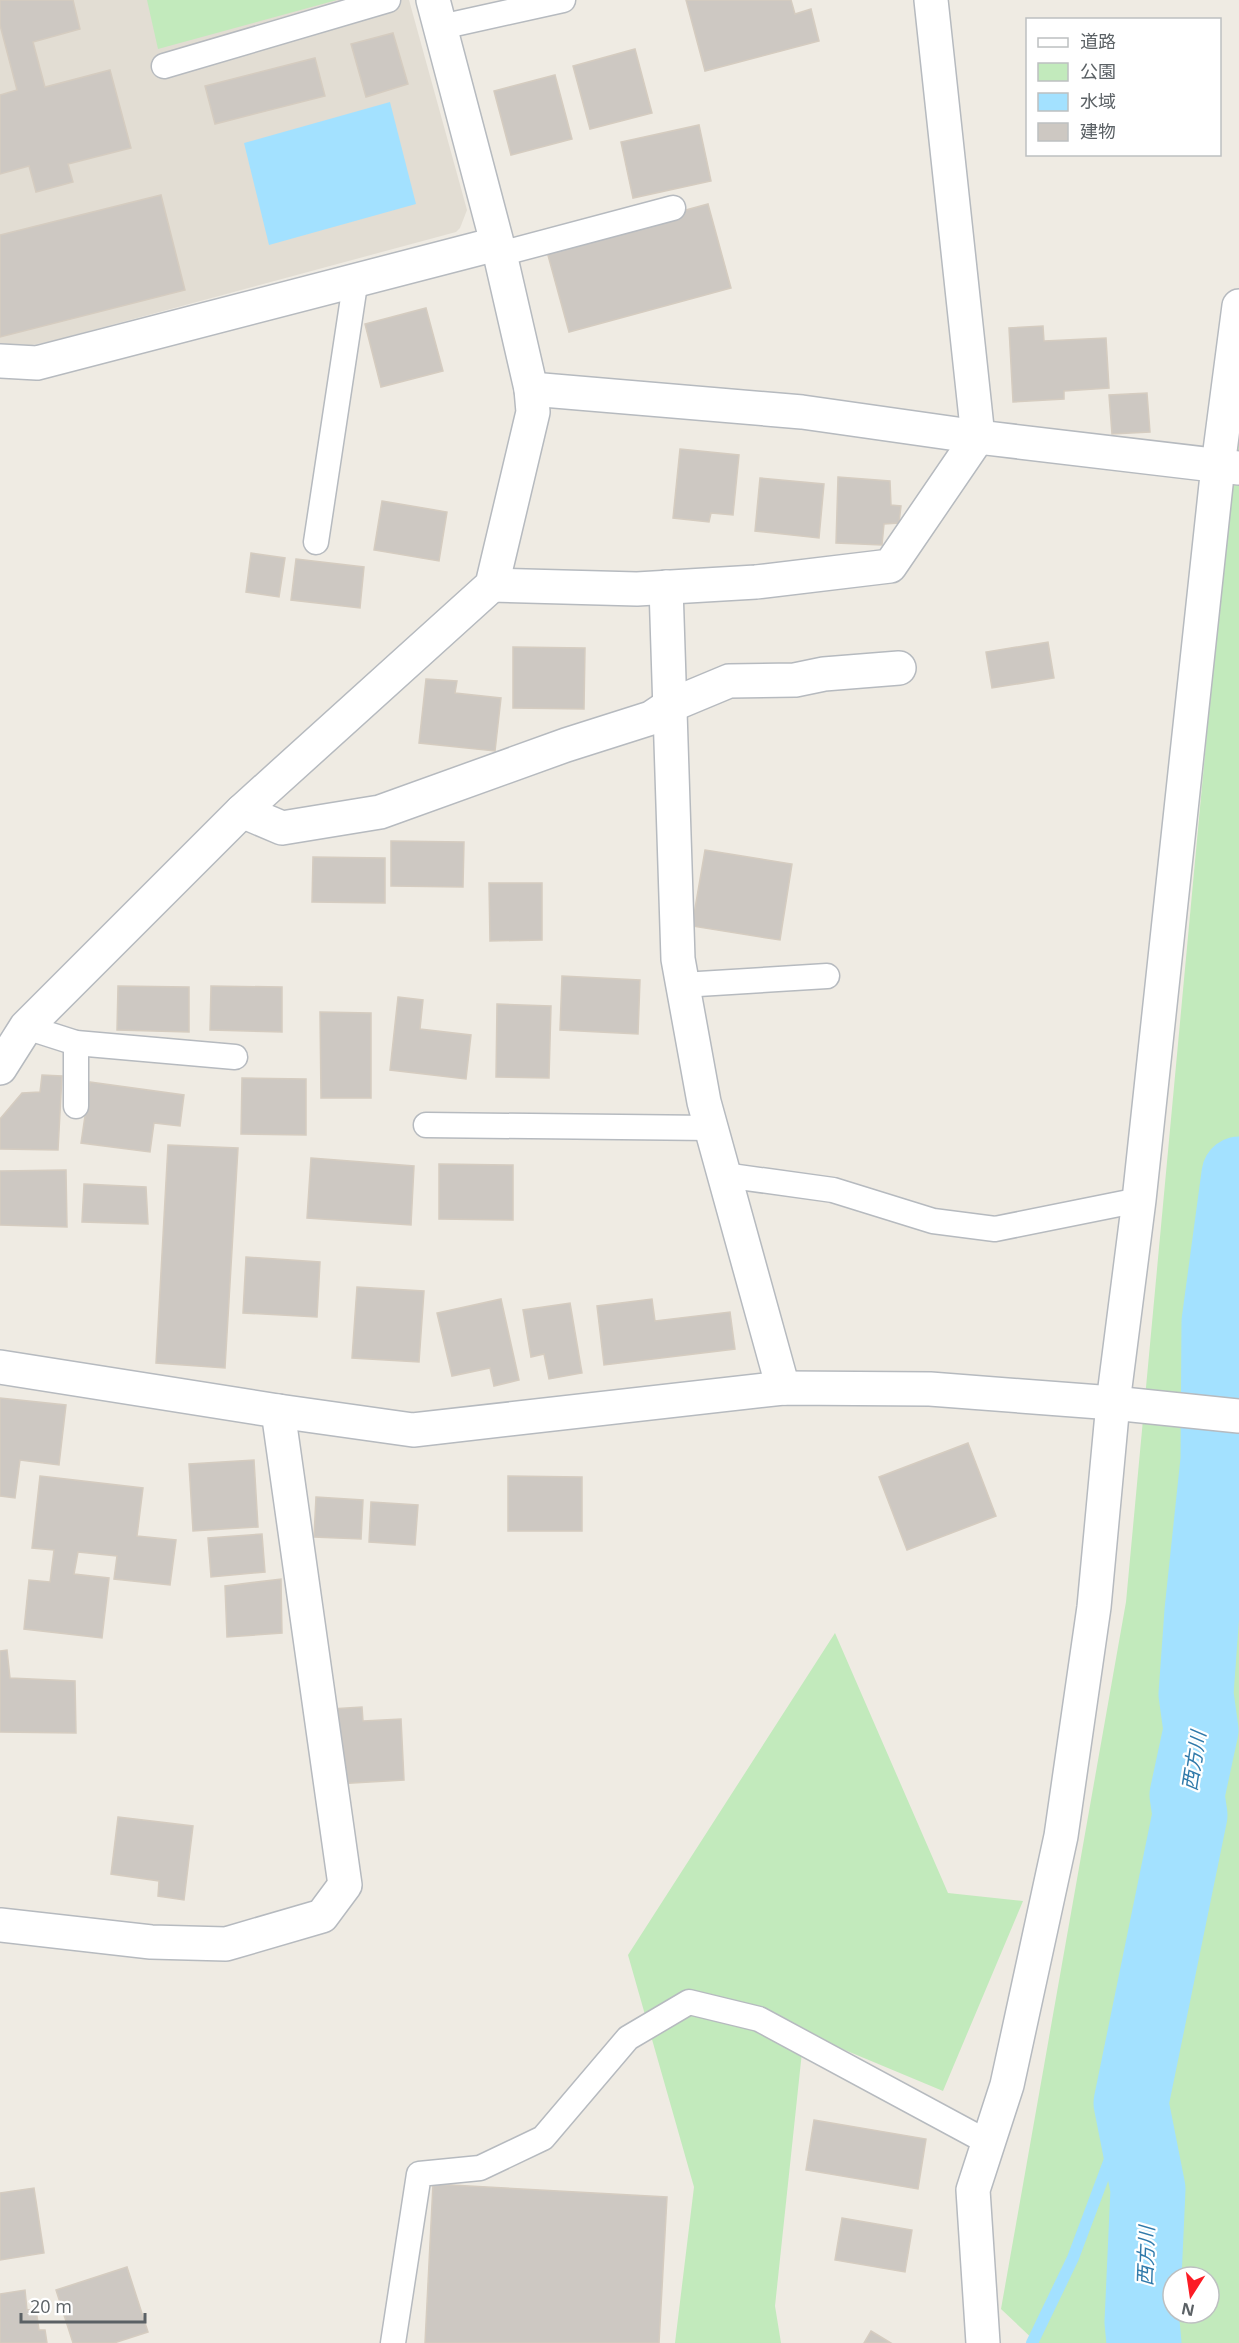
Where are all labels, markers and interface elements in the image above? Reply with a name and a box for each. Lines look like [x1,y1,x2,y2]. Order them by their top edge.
legend [1026,18,1221,156]
text: 道路 [1080,29,1116,53]
text: 公園 [1080,59,1116,83]
text: 水域 [1080,89,1116,113]
text: 建物 [1080,119,1116,143]
water label: 西方川 [1175,1727,1212,1793]
water label: 西方川 [1131,2224,1160,2286]
north arrow [1161,2265,1221,2325]
scale bar [21,2286,146,2324]
text: 20 m [30,2294,72,2318]
text: N [1179,2298,1197,2322]

